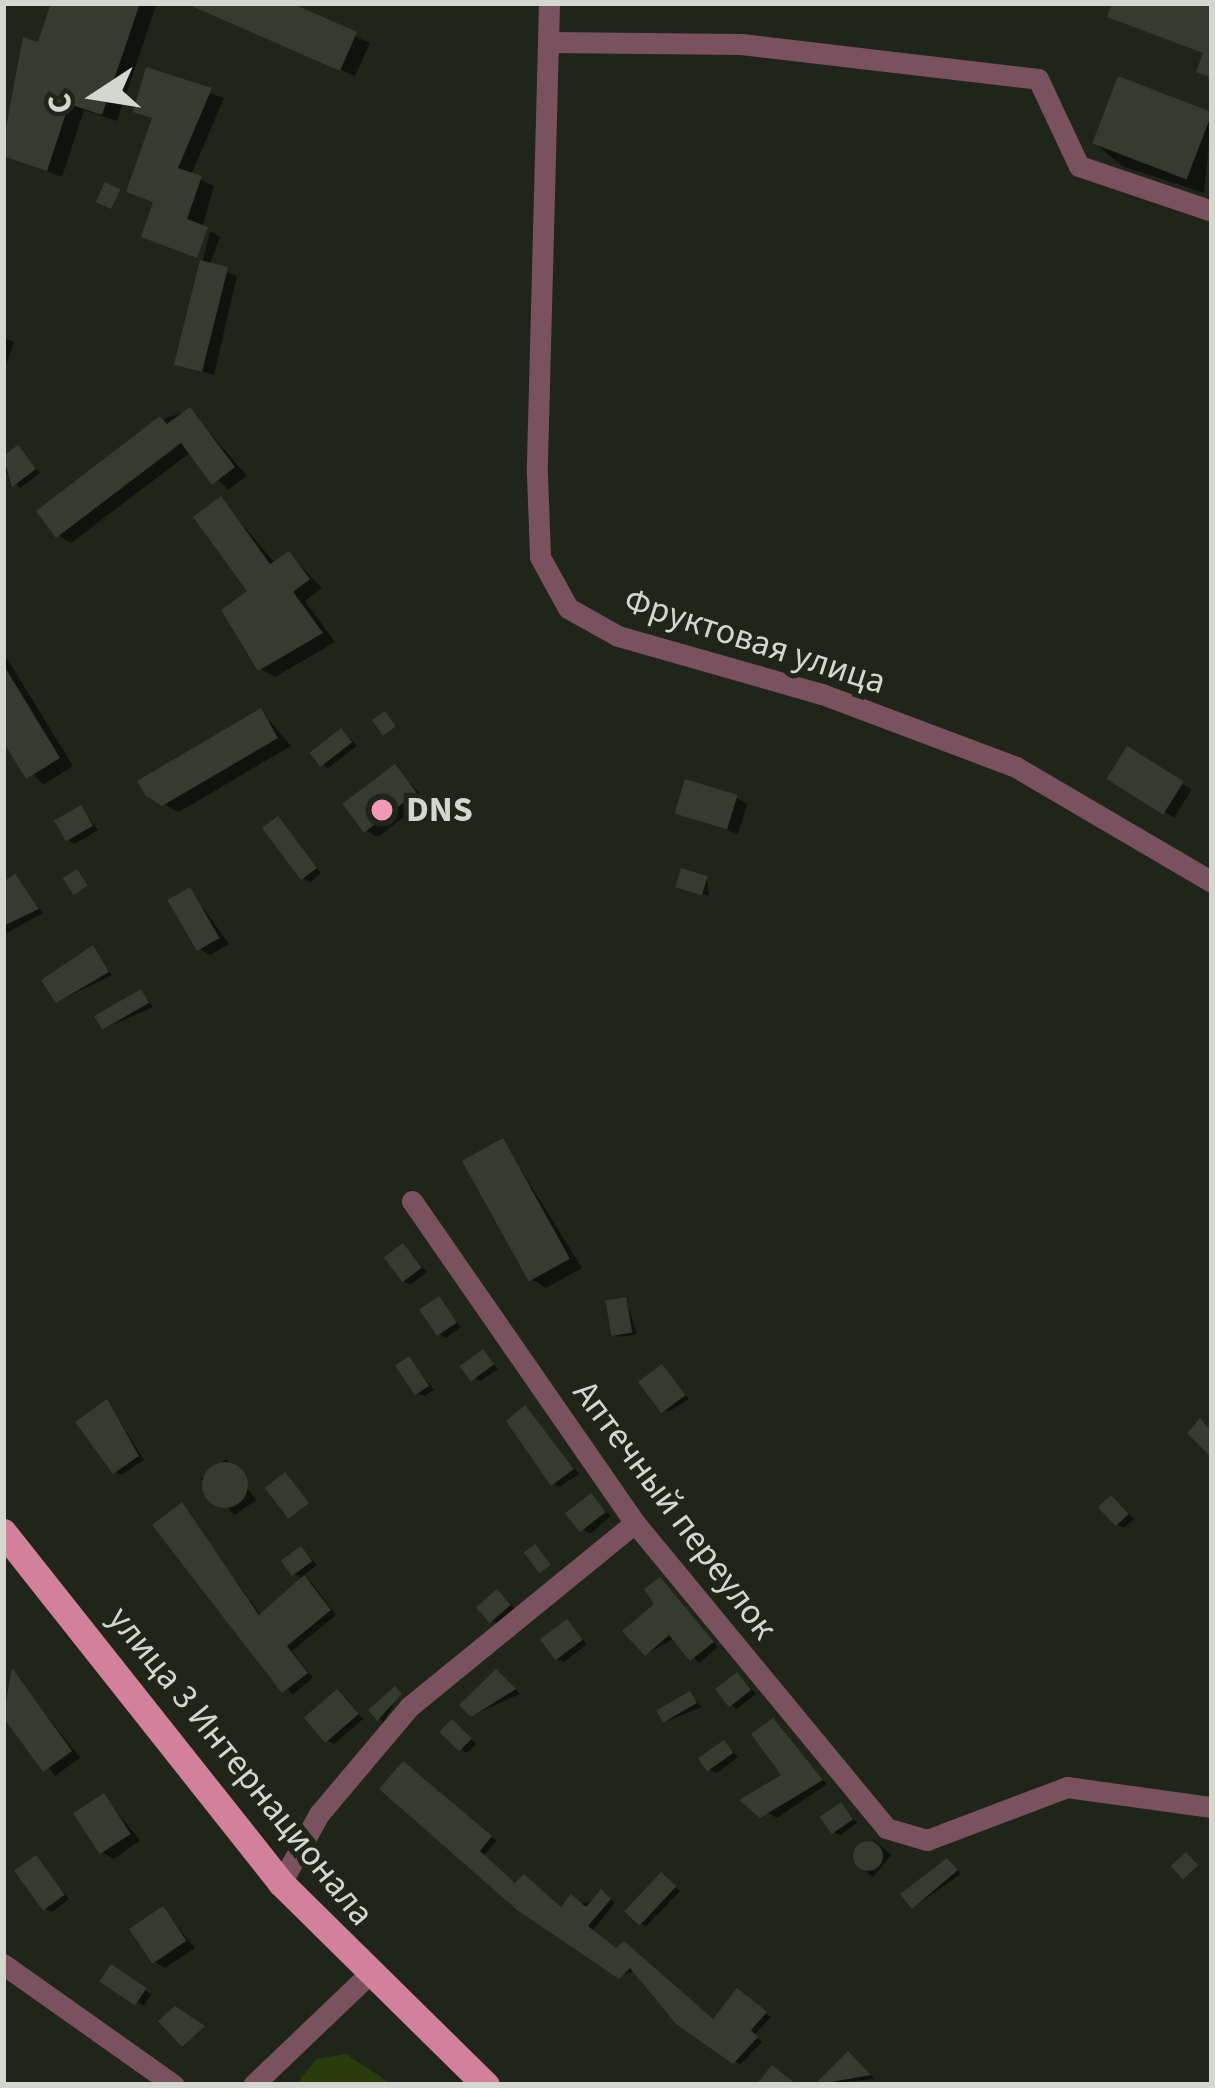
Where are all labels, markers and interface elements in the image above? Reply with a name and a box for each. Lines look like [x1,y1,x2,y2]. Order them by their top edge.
north arrow [36,36,156,156]
text: С [35,89,85,118]
street label: Фруктовая улица [619,578,891,704]
place label: DNS [406,788,473,832]
marker: DNS [369,797,395,823]
street label: Аптечный переулок [564,1372,786,1648]
street label: улица 3 Интернационала [99,1598,383,1934]

